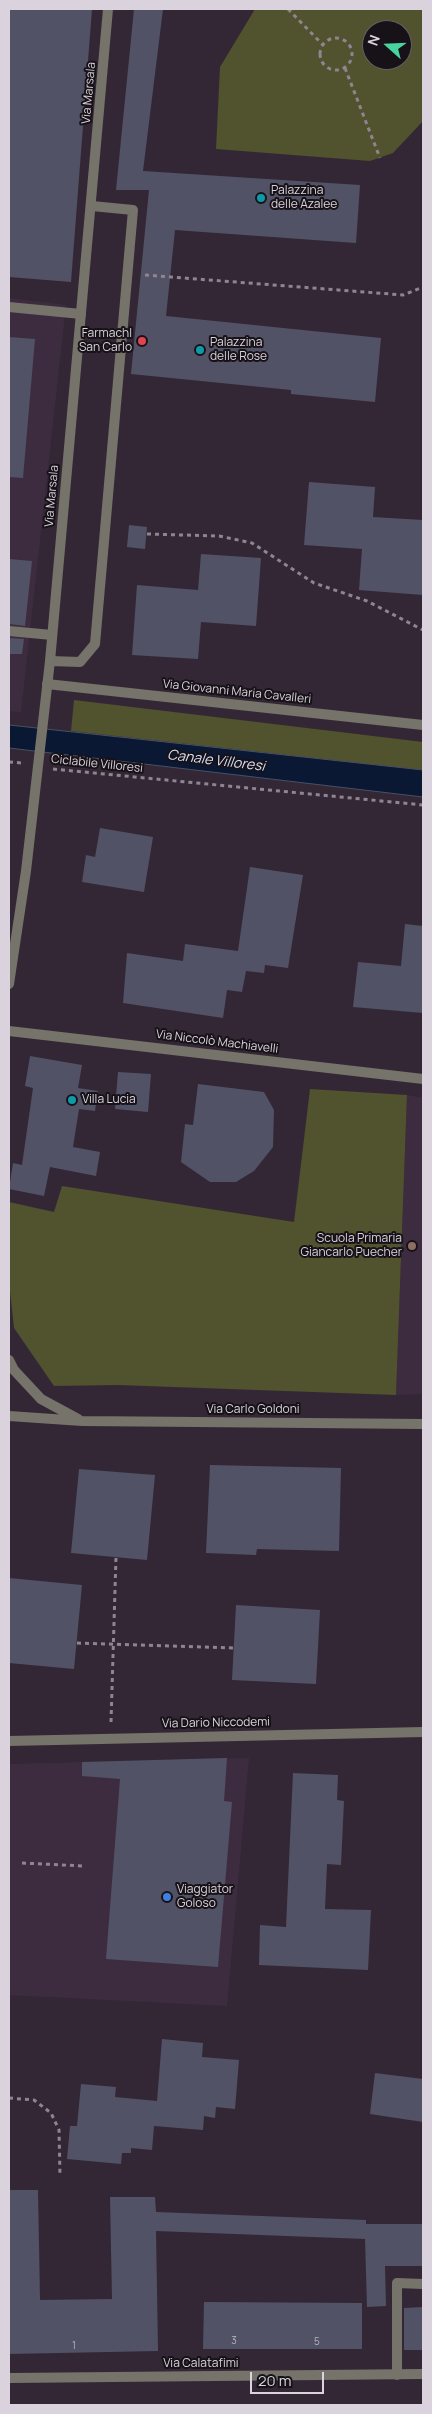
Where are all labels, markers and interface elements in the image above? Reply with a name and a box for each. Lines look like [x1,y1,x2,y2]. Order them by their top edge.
north arrow [362,20,412,70]
text: N [363,32,384,48]
street label: Via Marsala [79,61,99,125]
place label: Palazzina delle Azalee [271,184,337,212]
marker: Palazzina delle Azalee [255,192,267,204]
place label: Farmachl San Carlo [79,327,132,355]
marker: Farmachl San Carlo [136,335,148,347]
place label: Palazzina delle Rose [210,336,267,364]
marker: Palazzina delle Rose [194,344,206,356]
street label: Via Marsala [42,464,62,528]
street label: Via Giovanni Maria Cavalleri [162,677,312,707]
water label: Canale Villoresi [166,747,266,775]
street label: Ciclabile Villoresi [50,752,144,776]
street label: Via Niccolò Machiavelli [155,1027,279,1057]
place label: Villa Lucia [82,1093,136,1107]
marker: Villa Lucia [66,1094,78,1106]
place label: Scuola Primaria Giancarlo Puecher [301,1232,402,1260]
marker: Scuola Primaria Giancarlo Puecher [406,1240,418,1252]
street label: Via Carlo Goldoni [206,1403,300,1417]
street label: Via Dario Niccodemi [162,1715,270,1731]
place label: Viaggiator Goloso [177,1883,233,1911]
marker: Viaggiator Goloso [161,1891,173,1903]
house number: 3 [231,2335,237,2347]
house number: 5 [314,2336,320,2348]
house number: 1 [72,2340,76,2352]
street label: Via Calatafimi [163,2357,239,2371]
scale bar [252,2362,326,2394]
text: 20 m [258,2370,291,2391]

